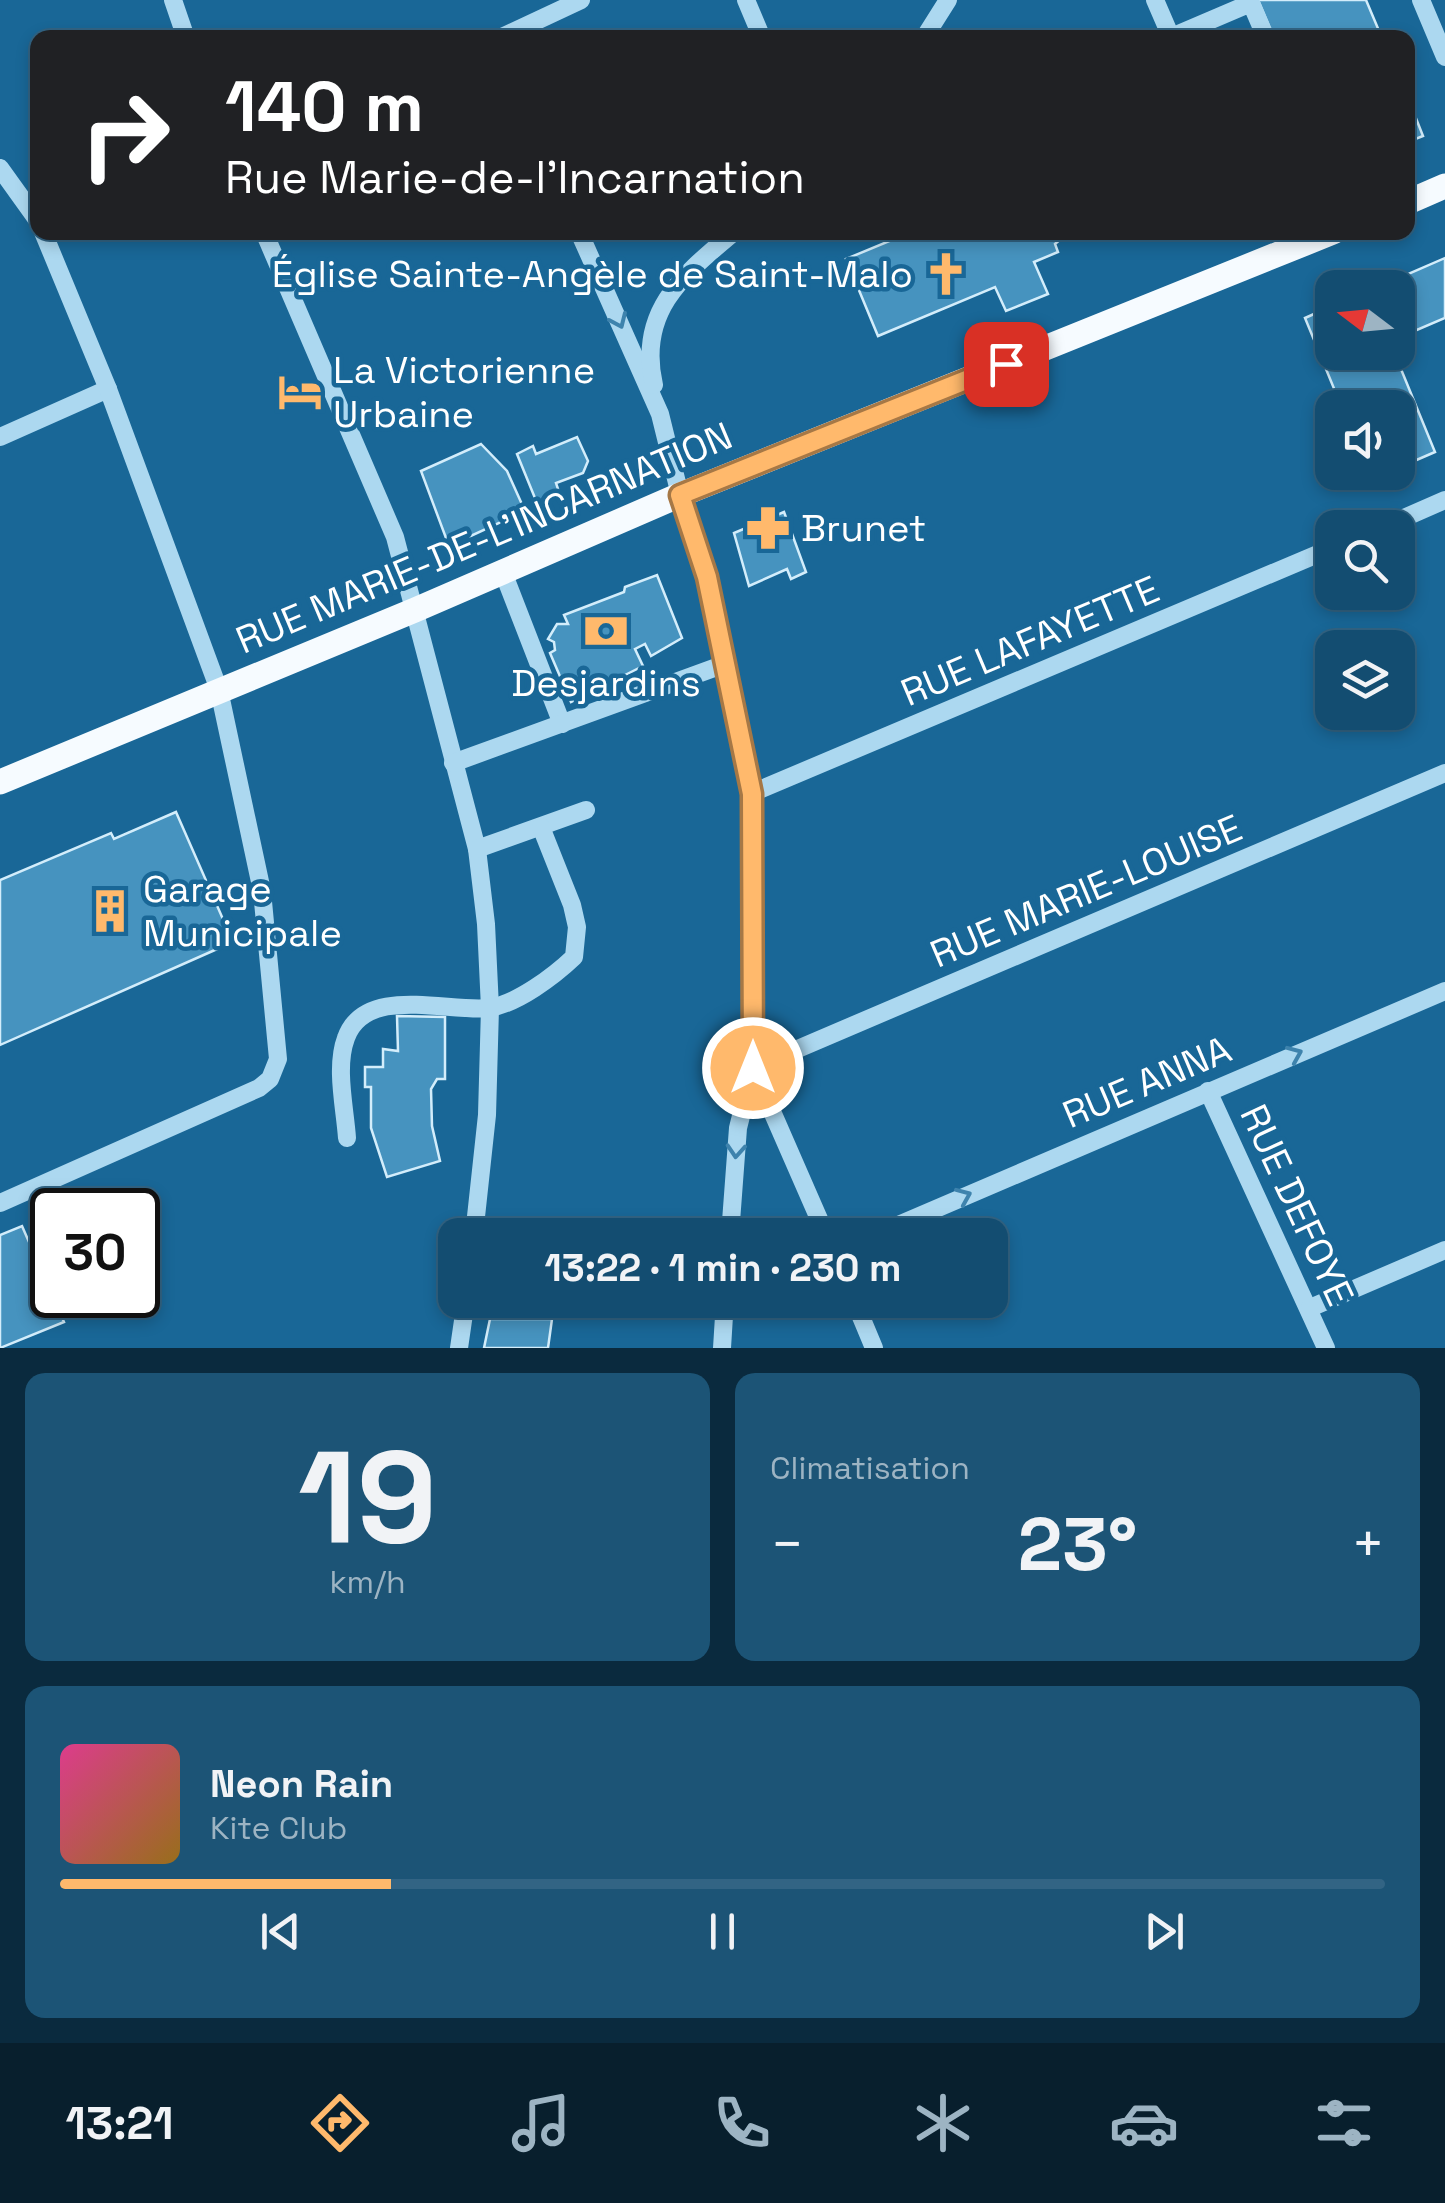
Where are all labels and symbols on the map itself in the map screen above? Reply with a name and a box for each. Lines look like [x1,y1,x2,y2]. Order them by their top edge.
place label: Église Sainte-Angèle de Saint-Malo [272,250,913,298]
church icon: Église Sainte-Angèle de Saint-Malo [922,250,970,298]
north arrow [1315,270,1415,370]
one-way arrow [606,311,626,329]
pin [964,322,1049,407]
place label: La Victorienne Urbaine [333,346,595,438]
hotel icon: La Victorienne Urbaine [276,368,324,416]
street label: RUE MARIE-DE-L'INCARNATION [229,412,739,664]
pharmacy icon: Brunet [744,504,792,552]
place label: Brunet [801,504,926,552]
street label: RUE LAFAYETTE [894,565,1166,717]
bank icon: Desjardins [582,607,630,655]
place label: Desjardins [511,659,701,707]
street label: RUE MARIE-LOUISE [923,804,1249,978]
place label: Garage Municipale [143,865,342,957]
building icon: Garage Municipale [86,887,134,935]
position arrow [701,1016,805,1120]
street label: RUE ANNA [1056,1025,1238,1139]
one-way arrow [1285,1046,1303,1066]
street label: RUE DEFOYE [1230,1097,1364,1313]
one-way arrow [726,1143,748,1159]
speed limit sign: 30 [30,1188,160,1318]
one-way arrow [954,1188,972,1208]

